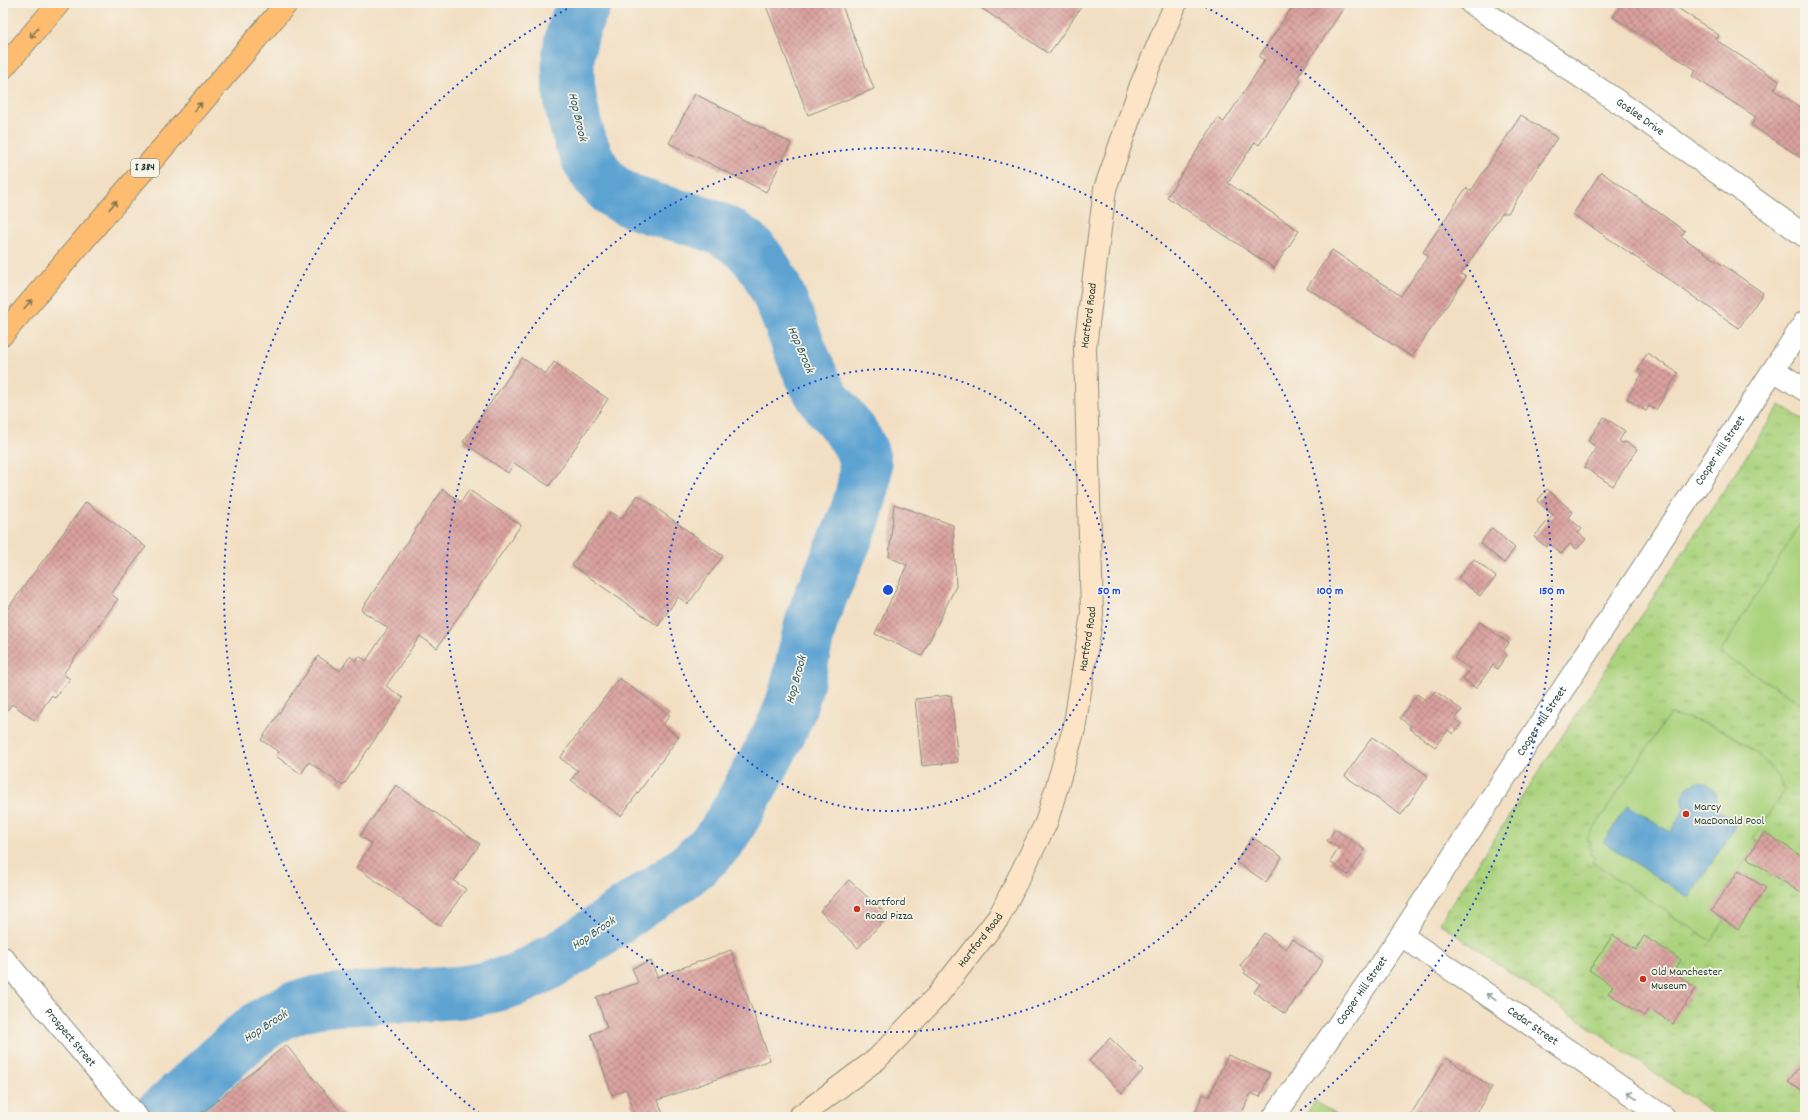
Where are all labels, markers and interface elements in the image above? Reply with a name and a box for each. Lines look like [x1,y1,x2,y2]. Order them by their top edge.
one-way arrow [29,27,38,38]
water label: Hop Brook [562,91,592,145]
street label: Goslee Drive [1613,94,1668,140]
one-way arrow [193,102,203,112]
road number: I 384 [131,159,159,177]
one-way arrow [109,200,118,211]
street label: Hartford Road [1076,282,1102,349]
one-way arrow [24,299,33,309]
water label: Hop Brook [782,324,819,378]
street label: Cooper Hill Street [1691,412,1750,489]
centre of rings [881,583,895,597]
text: 50 m [1097,583,1121,600]
text: 100 m [1317,583,1343,600]
text: 150 m [1539,583,1565,600]
street label: Hartford Road [1075,606,1101,673]
water label: Hop Brook [781,652,813,706]
street label: Cooper Hill Street [1513,682,1572,760]
place label: Marcy MacDonald Pool [1694,799,1765,830]
marker: Marcy MacDonald Pool [1681,809,1691,819]
place label: Hartford Road Pizza [865,894,913,925]
marker: Hartford Road Pizza [852,904,862,914]
street label: Hartford Road [954,910,1008,971]
water label: Hop Brook [568,911,621,956]
street label: Cooper Hill Street [1332,952,1393,1029]
place label: Old Manchester Museum [1651,964,1723,995]
marker: Old Manchester Museum [1638,974,1648,984]
one-way arrow [1485,993,1496,1001]
street label: Cedar Street [1504,1002,1562,1050]
street label: Prospect Street [40,1004,100,1071]
water label: Hop Brook [240,1005,293,1048]
one-way arrow [1627,1091,1638,1099]

